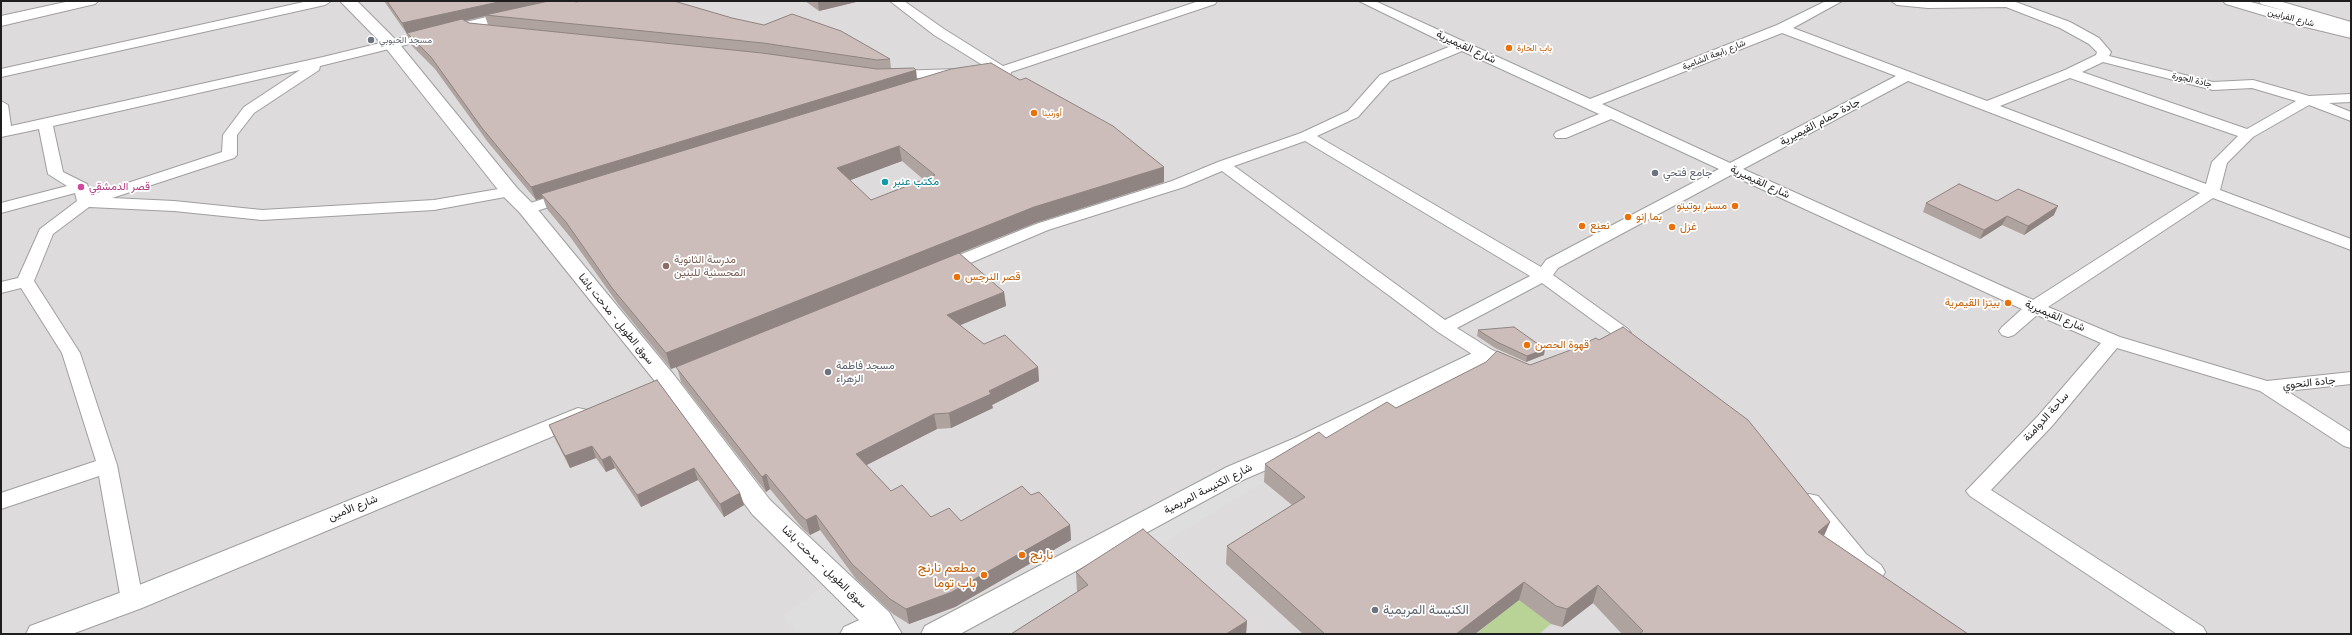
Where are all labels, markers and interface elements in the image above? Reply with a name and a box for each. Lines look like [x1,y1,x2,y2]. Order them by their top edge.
street label: شارع الفرايين [2267,7,2315,29]
street label: شارع القيميرية [1434,27,1498,67]
marker: مسجد الحبوبي [366,35,376,45]
place label: مسجد الحبوبي [379,35,432,45]
street label: شارع رابعة الشامية [1681,37,1747,73]
marker: باب الحارة [1504,43,1514,53]
place label: باب الحارة [1517,43,1552,53]
street label: جادة الجورة [2171,70,2213,90]
street label: جادة حمام القيميرية [1778,95,1862,149]
marker: أورنينا [1029,108,1039,118]
place label: أورنينا [1042,108,1062,118]
street label: شارع القيميرية [1728,162,1792,202]
place label: جامع فتحي [1663,166,1712,180]
marker: جامع فتحي [1650,168,1660,178]
place label: مكتب عنبر [893,175,939,189]
marker: مكتب عنبر [880,177,890,187]
place label: قصر الدمشقي [89,180,150,194]
marker: قصر الدمشقي [76,182,86,192]
place label: مستر بوتيتو [1676,199,1727,213]
marker: مستر بوتيتو [1730,201,1740,211]
place label: بما إنو [1636,210,1662,224]
marker: بما إنو [1623,212,1633,222]
place label: نعنع [1590,219,1610,233]
place label: غزل [1680,220,1697,234]
marker: نعنع [1577,221,1587,231]
marker: غزل [1667,222,1677,232]
place label: مدرسة الثانوية المحسنية للبنين [674,253,746,279]
marker: مدرسة الثانوية المحسنية للبنين [661,261,671,271]
place label: قصر النرجس [965,270,1020,284]
street label: سوق الطويل - مدحت باشا [575,271,657,367]
marker: قصر النرجس [952,272,962,282]
place label: بيتزا القيمرية [1945,296,2000,310]
street label: شارع القيميرية [2023,297,2087,335]
marker: بيتزا القيمرية [2003,298,2013,308]
place label: قهوة الحصن [1535,338,1589,352]
marker: قهوة الحصن [1522,340,1532,350]
place label: مسجد فاطمة الزهراء [836,359,895,385]
marker: مسجد فاطمة الزهراء [823,367,833,377]
street label: جادة النحوي [2282,374,2336,392]
street label: ساحة الدوامنة [2020,390,2072,444]
street label: شارع الكنيسة المريمية [1161,461,1255,517]
street label: شارع الأمين [326,492,380,524]
street label: سوق الطويل - مدحت باشا [779,523,869,611]
place label: نارنج [1030,547,1053,563]
marker: نارنج [1017,550,1027,560]
place label: مطعم نارنج باب توما [918,560,976,591]
marker: مطعم نارنج باب توما [979,570,989,580]
place label: الكنيسة المريمية [1383,602,1469,618]
marker: الكنيسة المريمية [1370,605,1380,615]

